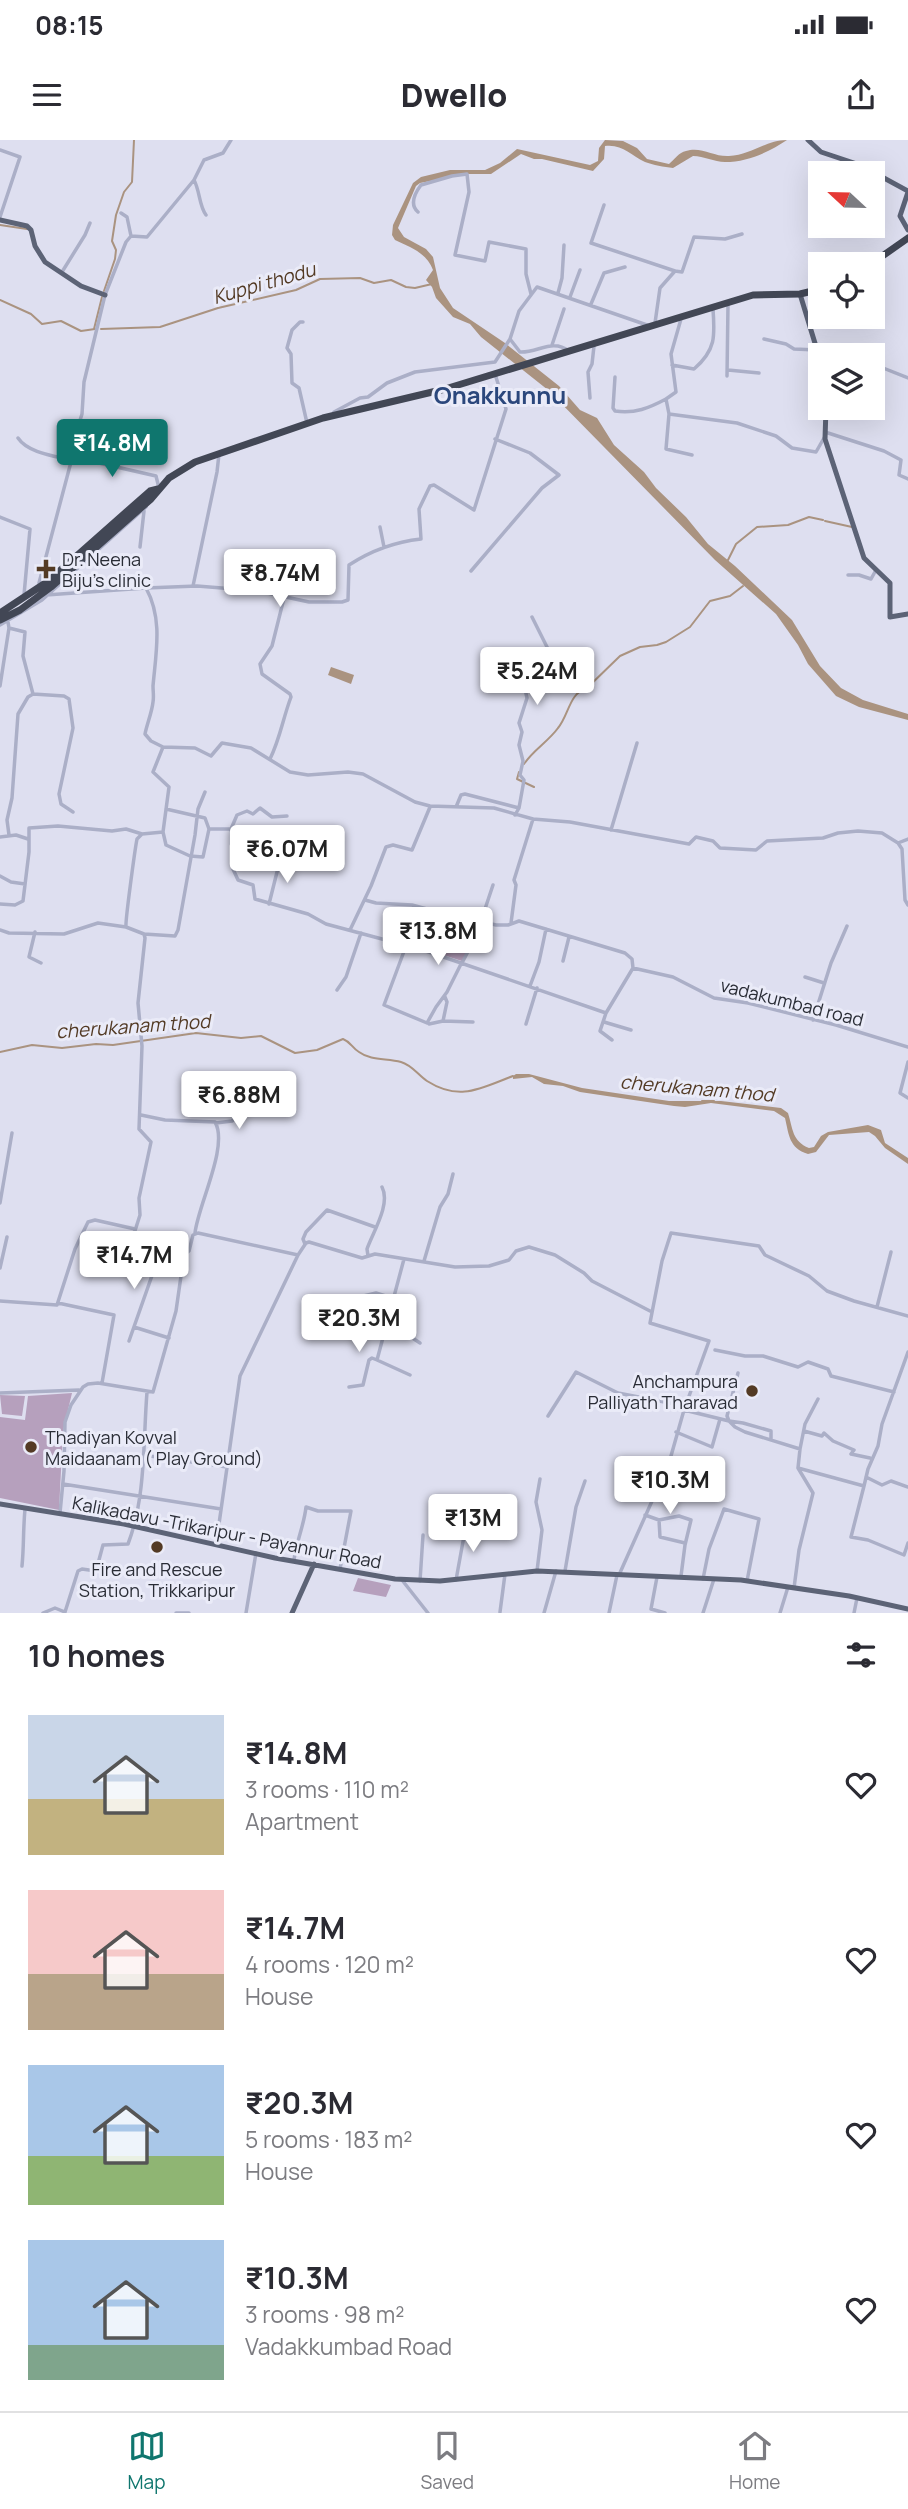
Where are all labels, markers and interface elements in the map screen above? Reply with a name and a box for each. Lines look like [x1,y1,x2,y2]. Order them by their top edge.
text: 08:15 [35,7,104,43]
text: Dwello [401,73,507,117]
icon: menu [28,76,66,114]
icon: share [842,76,880,114]
north arrow [808,161,886,238]
map controls [808,161,885,420]
button: locate [808,252,885,329]
water label: Kuppi thodu [210,256,320,310]
button: layers [808,343,885,420]
district label: Onakkunnu [434,378,566,411]
pin: ₹14.8M [55,420,169,479]
text: ₹14.8M [73,426,151,458]
place label: Dr. Neena Biju's clinic [62,547,151,592]
pin: ₹8.74M [223,550,337,609]
text: ₹8.74M [240,556,320,588]
marker: Dr. Neena Biju's clinic [36,559,56,579]
pin: ₹5.24M [480,648,594,707]
text: ₹5.24M [496,654,578,686]
pin: ₹6.07M [230,826,344,885]
text: ₹6.07M [246,832,328,864]
pin: ₹13.8M [381,908,495,967]
text: ₹13.8M [399,914,477,946]
street label: vadakumbad road [718,973,866,1031]
water label: cherukanam thod [55,1007,214,1044]
water label: cherukanam thod [619,1068,778,1108]
pin: ₹6.88M [182,1072,296,1131]
text: ₹6.88M [197,1078,281,1110]
pin: ₹14.7M [77,1232,191,1291]
text: ₹14.7M [96,1238,172,1270]
pin: ₹20.3M [302,1294,416,1354]
text: ₹20.3M [317,1301,401,1333]
place label: Anchampura Palliyath Tharavad [588,1369,738,1414]
marker: Anchampura Palliyath Tharavad [744,1383,760,1399]
place label: Thadiyan Kovval Maidaanam ( Play Ground) [45,1425,263,1470]
marker: Thadiyan Kovval Maidaanam ( Play Ground) [23,1439,39,1455]
pin: ₹10.3M [613,1456,727,1516]
text: ₹10.3M [630,1463,710,1495]
street label: Kalikadavu -Trikaripur - Payannur Road [70,1490,384,1574]
pin: ₹13M [432,1494,514,1554]
text: ₹13M [444,1501,502,1533]
marker: Fire and Rescue Station, Trikkaripur [149,1539,165,1555]
place label: Fire and Rescue Station, Trikkaripur [79,1557,236,1602]
text: 10 homes [28,1635,165,1676]
icon: filters [842,1636,880,1674]
text: ₹14.8M [245,1732,347,1773]
icon: home [84,1743,168,1827]
icon: heart [842,1766,880,1804]
text: 3 rooms · 110 m² [245,1773,409,1805]
text: Apartment [245,1805,359,1837]
text: ₹14.7M [245,1907,345,1948]
icon: home [84,1918,168,2002]
icon: heart [842,1941,880,1979]
text: 4 rooms · 120 m² [245,1948,414,1980]
text: House [245,1980,314,2012]
text: ₹20.3M [245,2082,353,2123]
icon: home [84,2093,168,2177]
icon: heart [842,2116,880,2154]
text: 5 rooms · 183 m² [245,2123,412,2155]
text: House [245,2155,314,2187]
text: ₹10.3M [245,2257,349,2298]
icon: home [84,2268,168,2352]
icon: heart [842,2291,880,2329]
text: 3 rooms · 98 m² [245,2298,405,2330]
text: Vadakkumbad Road [245,2330,452,2362]
tab: Map [128,2427,166,2495]
tab: Saved [421,2427,474,2495]
tab: Home [729,2427,780,2495]

